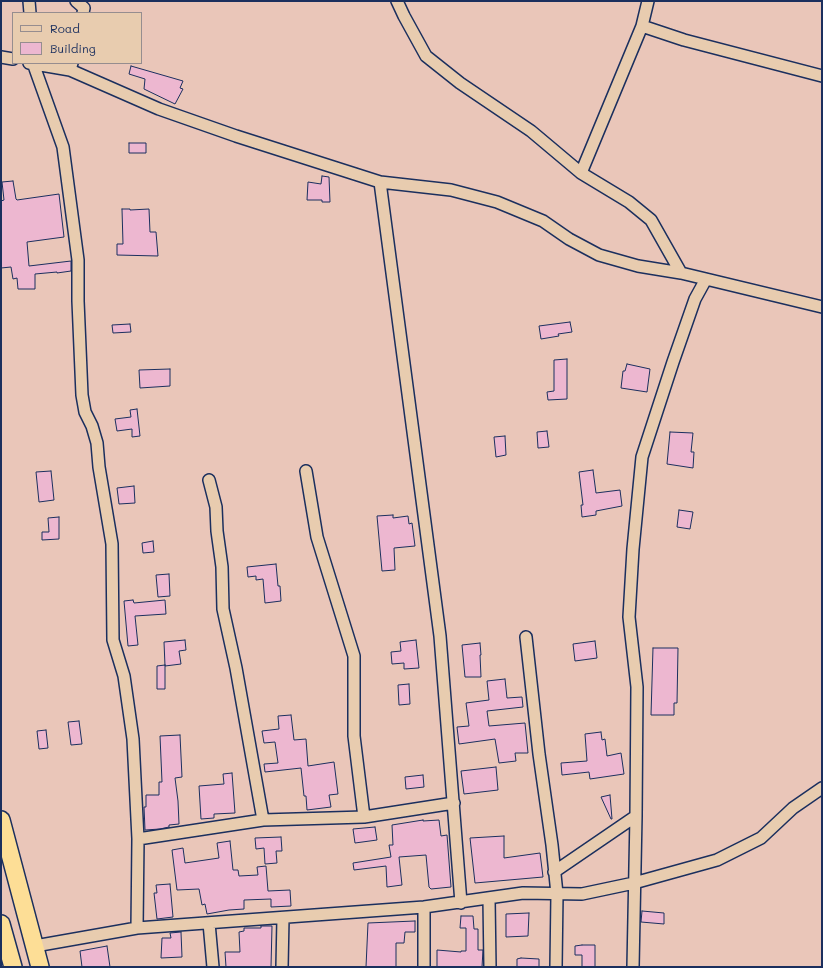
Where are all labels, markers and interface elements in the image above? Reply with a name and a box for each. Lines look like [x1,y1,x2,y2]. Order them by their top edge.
legend [12,12,142,64]
text: Road [50,20,80,36]
text: Building [50,40,96,56]

